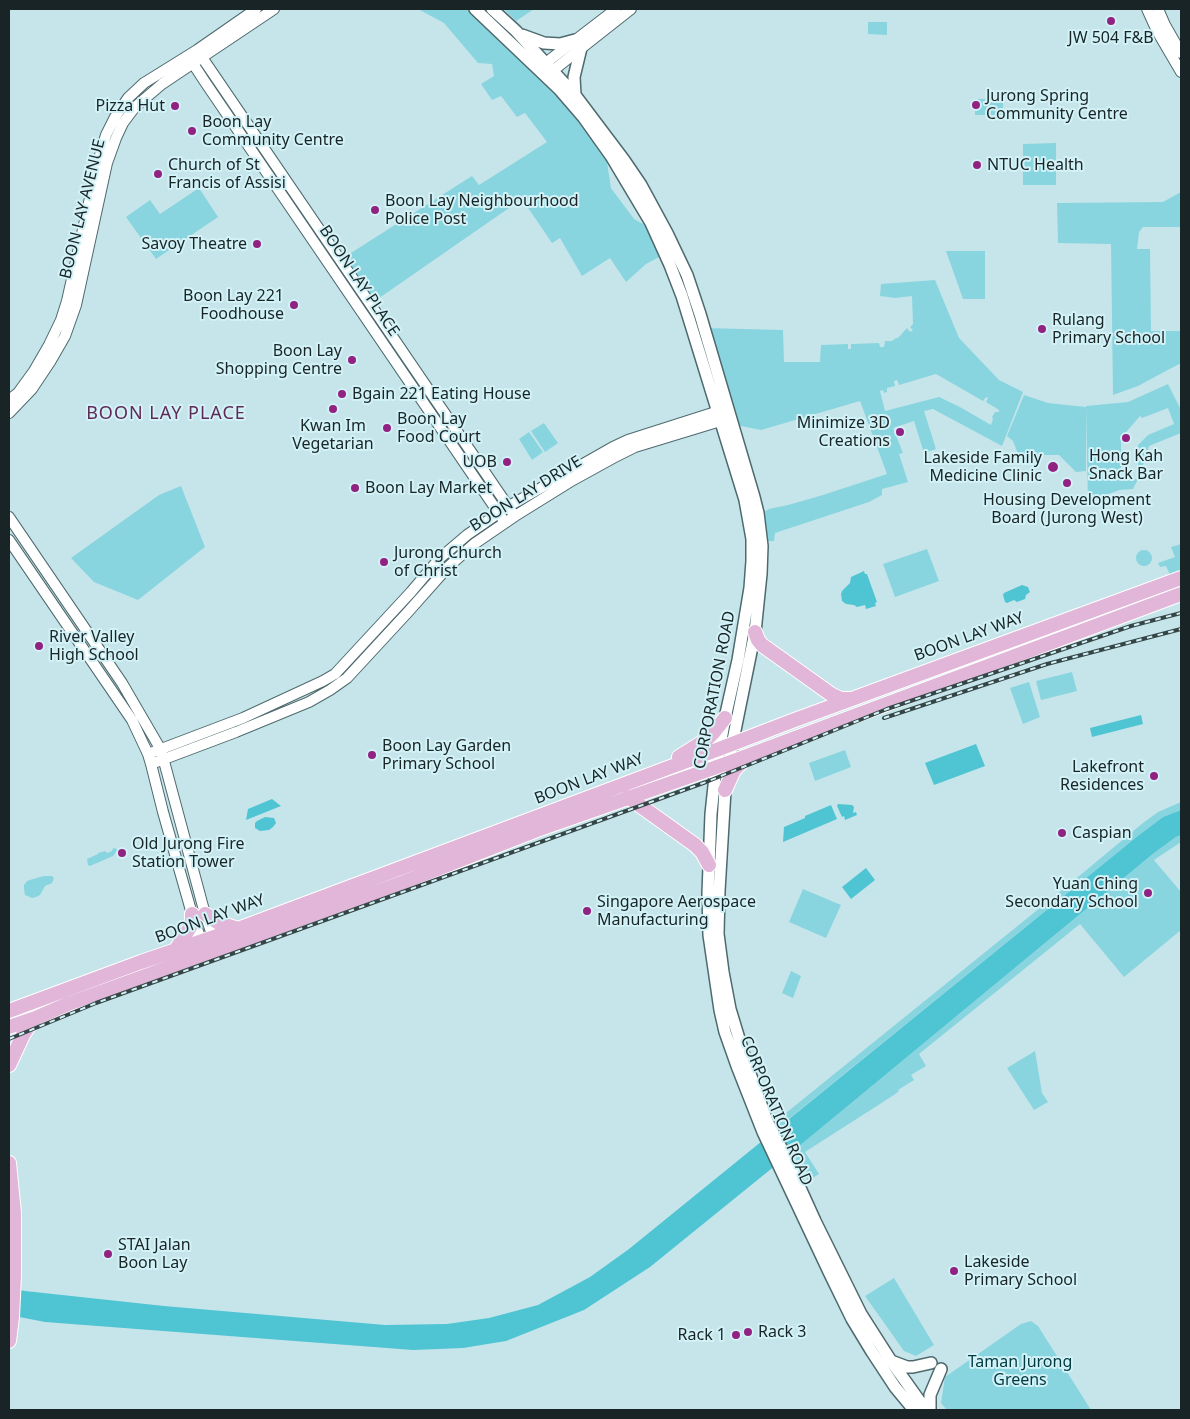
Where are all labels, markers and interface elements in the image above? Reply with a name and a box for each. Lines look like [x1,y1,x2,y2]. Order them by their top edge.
marker: JW 504 F&B [1105,15,1117,27]
place label: JW 504 F&B [1068,28,1154,48]
place label: Jurong Spring Community Centre [986,86,1128,124]
place label: Pizza Hut [95,96,165,116]
marker: Jurong Spring Community Centre [970,99,982,111]
marker: Pizza Hut [169,100,181,112]
place label: Boon Lay Community Centre [202,112,344,150]
marker: Boon Lay Community Centre [186,125,198,137]
street label: BOON LAY AVENUE [56,137,110,281]
place label: Church of St Francis of Assisi [168,155,286,193]
place label: NTUC Health [987,155,1084,175]
marker: NTUC Health [971,159,983,171]
marker: Church of St Francis of Assisi [152,168,164,180]
place label: Boon Lay Neighbourhood Police Post [385,191,579,229]
marker: Boon Lay Neighbourhood Police Post [369,204,381,216]
street label: BOON LAY PLACE [315,222,403,340]
place label: Savoy Theatre [142,234,247,254]
marker: Savoy Theatre [251,238,263,250]
place label: Boon Lay 221 Foodhouse [183,286,284,324]
marker: Boon Lay 221 Foodhouse [288,299,300,311]
place label: Rulang Primary School [1052,310,1165,348]
marker: Rulang Primary School [1036,323,1048,335]
place label: Boon Lay Shopping Centre [216,341,342,379]
marker: Boon Lay Shopping Centre [346,354,358,366]
place label: Bgain 221 Eating House [352,384,531,404]
marker: Bgain 221 Eating House [336,388,348,400]
district label: BOON LAY PLACE [84,403,248,425]
marker: Kwan Im Vegetarian [327,403,339,415]
place label: Boon Lay Food Court [397,409,481,447]
place label: Minimize 3D Creations [797,413,890,451]
place label: Kwan Im Vegetarian [292,416,374,454]
marker: Boon Lay Food Court [381,422,393,434]
marker: Minimize 3D Creations [894,426,906,438]
marker: Hong Kah Snack Bar [1120,432,1132,444]
place label: Hong Kah Snack Bar [1089,446,1163,484]
place label: Lakeside Family Medicine Clinic [924,448,1042,486]
place label: UOB [462,452,497,472]
street label: BOON LAY DRIVE [467,452,585,536]
marker: UOB [501,456,513,468]
marker: Lakeside Family Medicine Clinic [1046,460,1060,474]
marker: Housing Development Board (Jurong West) [1061,477,1073,489]
place label: Boon Lay Market [365,478,492,498]
marker: Boon Lay Market [349,482,361,494]
place label: Housing Development Board (Jurong West) [983,490,1151,528]
place label: Jurong Church of Christ [394,543,502,581]
marker: Jurong Church of Christ [378,556,390,568]
street label: BOON LAY WAY [912,608,1026,666]
street label: CORPORATION ROAD [690,609,740,771]
place label: River Valley High School [49,627,139,665]
marker: River Valley High School [33,640,45,652]
place label: Boon Lay Garden Primary School [382,736,511,774]
marker: Boon Lay Garden Primary School [366,749,378,761]
street label: BOON LAY WAY [532,749,646,809]
place label: Lakefront Residences [1060,757,1144,795]
marker: Lakefront Residences [1148,770,1160,782]
place label: Caspian [1072,823,1132,843]
marker: Caspian [1056,827,1068,839]
place label: Old Jurong Fire Station Tower [132,834,244,872]
marker: Old Jurong Fire Station Tower [116,847,128,859]
place label: Yuan Ching Secondary School [1005,874,1138,912]
marker: Yuan Ching Secondary School [1142,887,1154,899]
street label: BOON LAY WAY [153,890,267,948]
place label: Singapore Aerospace Manufacturing [597,892,756,930]
marker: Singapore Aerospace Manufacturing [581,905,593,917]
street label: CORPORATION ROAD [736,1033,816,1189]
place label: STAI Jalan Boon Lay [118,1235,191,1273]
marker: STAI Jalan Boon Lay [102,1248,114,1260]
place label: Lakeside Primary School [964,1252,1077,1290]
marker: Lakeside Primary School [948,1265,960,1277]
place label: Rack 3 [758,1322,806,1342]
place label: Rack 1 [678,1325,726,1345]
marker: Rack 3 [742,1326,754,1338]
marker: Rack 1 [730,1329,742,1341]
park label: Taman Jurong Greens [968,1352,1072,1390]

